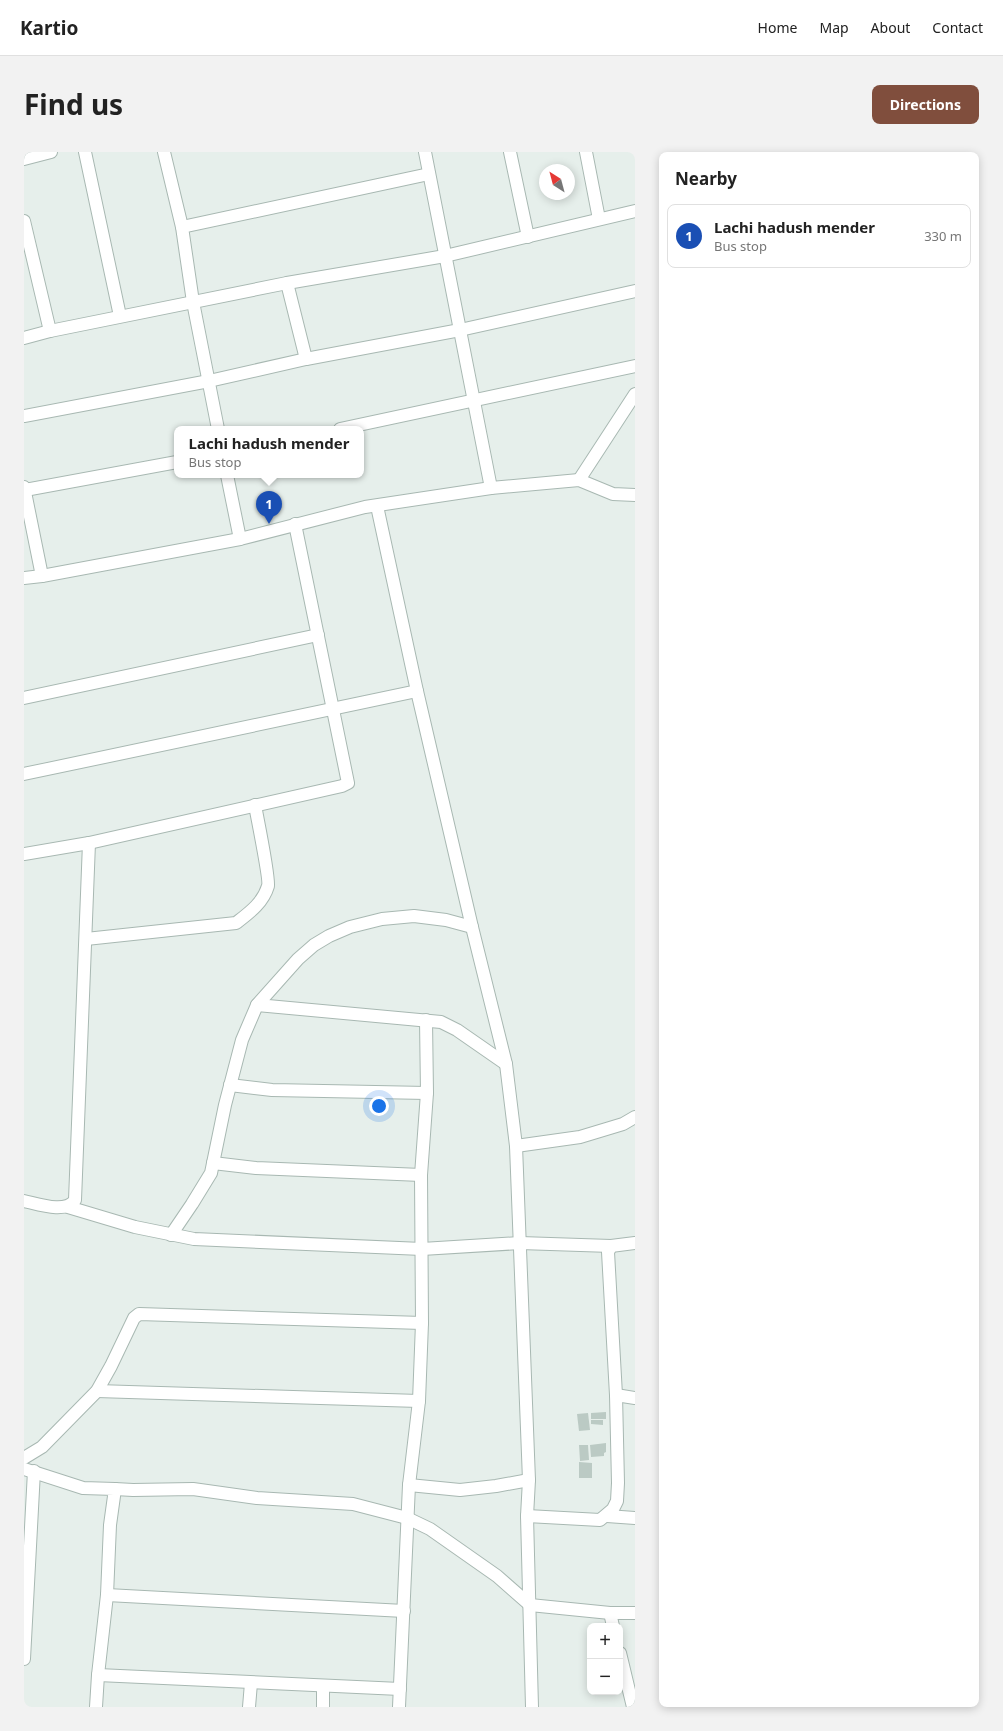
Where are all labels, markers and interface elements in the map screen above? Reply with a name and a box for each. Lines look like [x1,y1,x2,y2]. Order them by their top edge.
text: Kartio [20,15,78,41]
text: Home [758,18,797,37]
text: Map [819,18,849,37]
text: About [871,18,910,37]
text: Contact [932,18,983,37]
text: Find us [24,85,123,123]
button: Directions [872,85,979,124]
north arrow [539,164,575,200]
text: Nearby [675,167,737,190]
text: Lachi hadush mender [714,217,875,237]
text: 1 [685,227,693,245]
text: 330 m [924,227,962,245]
text: Bus stop [714,237,767,255]
popup [174,426,364,478]
text: Lachi hadush mender [189,433,349,453]
text: Bus stop [189,453,241,471]
pin: 1 [256,491,282,524]
your location [369,1096,389,1116]
map controls [587,1623,623,1695]
button: + [587,1623,623,1659]
button: − [587,1659,623,1695]

